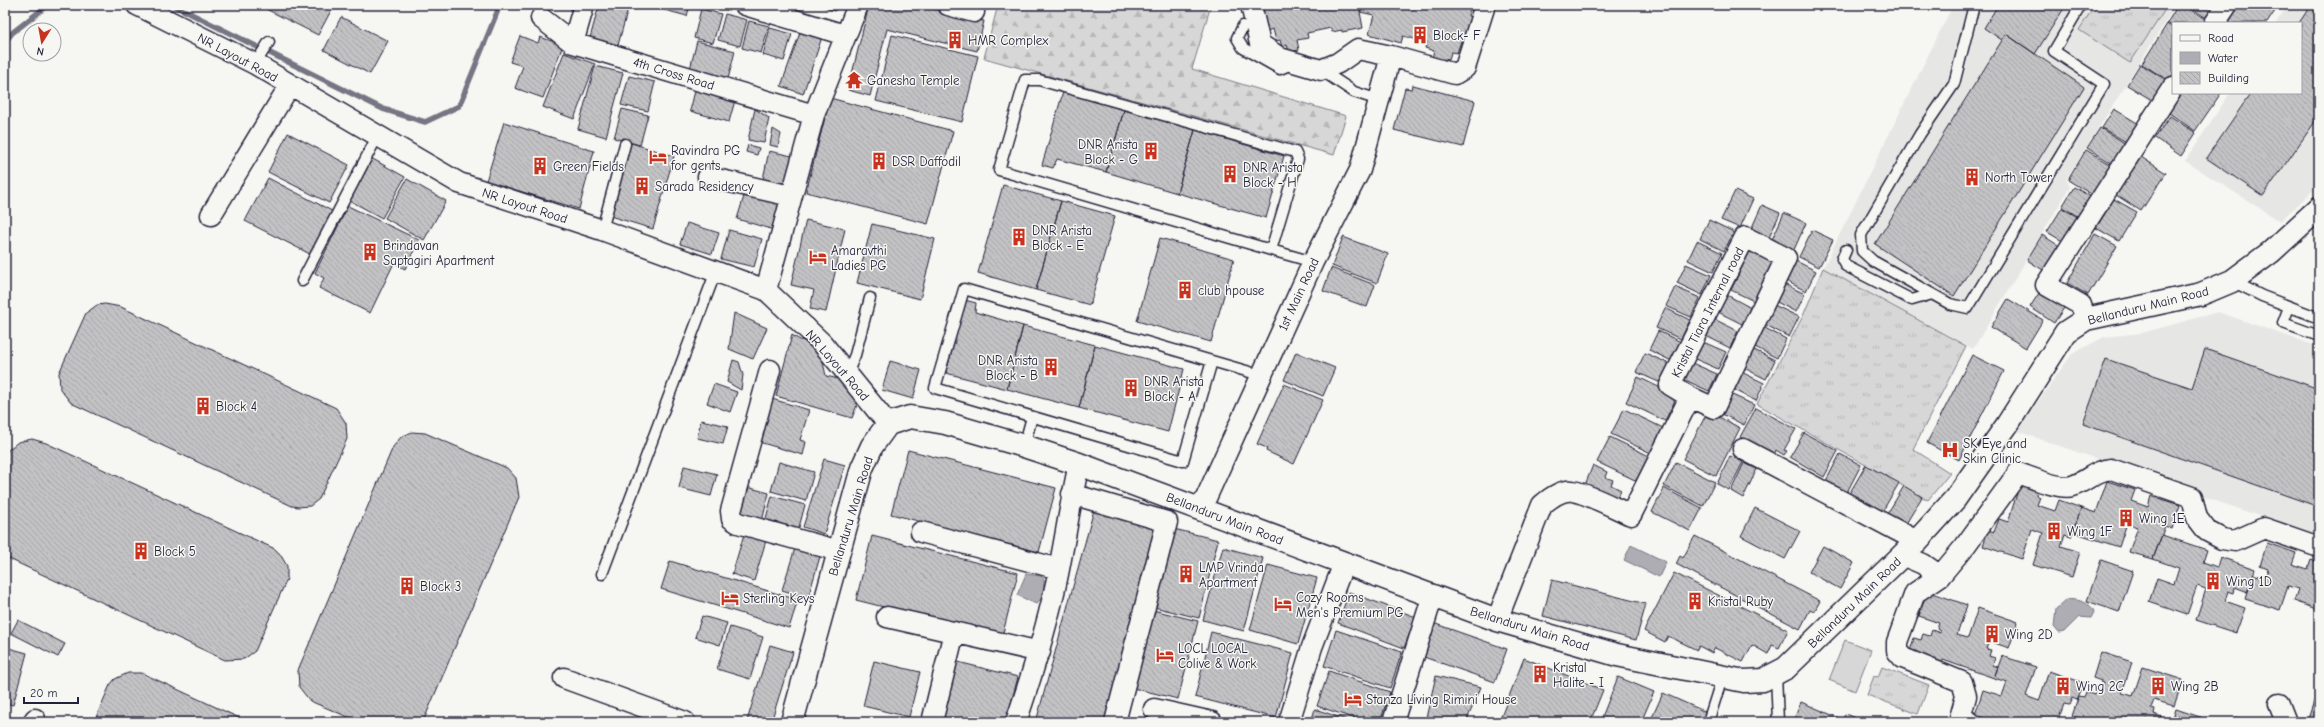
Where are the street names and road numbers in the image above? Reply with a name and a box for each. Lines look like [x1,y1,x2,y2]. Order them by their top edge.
street label: NR Layout Road [195,30,281,85]
street label: 4th Cross Road [631,54,716,93]
street label: NR Layout Road [480,185,569,226]
street label: Kristal Tiara Internal road [1668,245,1747,380]
street label: 1st Main Road [1275,255,1322,333]
street label: Bellanduru Main Road [2086,283,2210,328]
street label: NR Layout Road [803,327,872,404]
street label: Bellanduru Main Road [825,455,876,578]
street label: Bellanduru Main Road [1164,489,1285,548]
street label: Bellanduru Main Road [1805,554,1904,651]
street label: Bellanduru Main Road [1468,603,1591,654]

